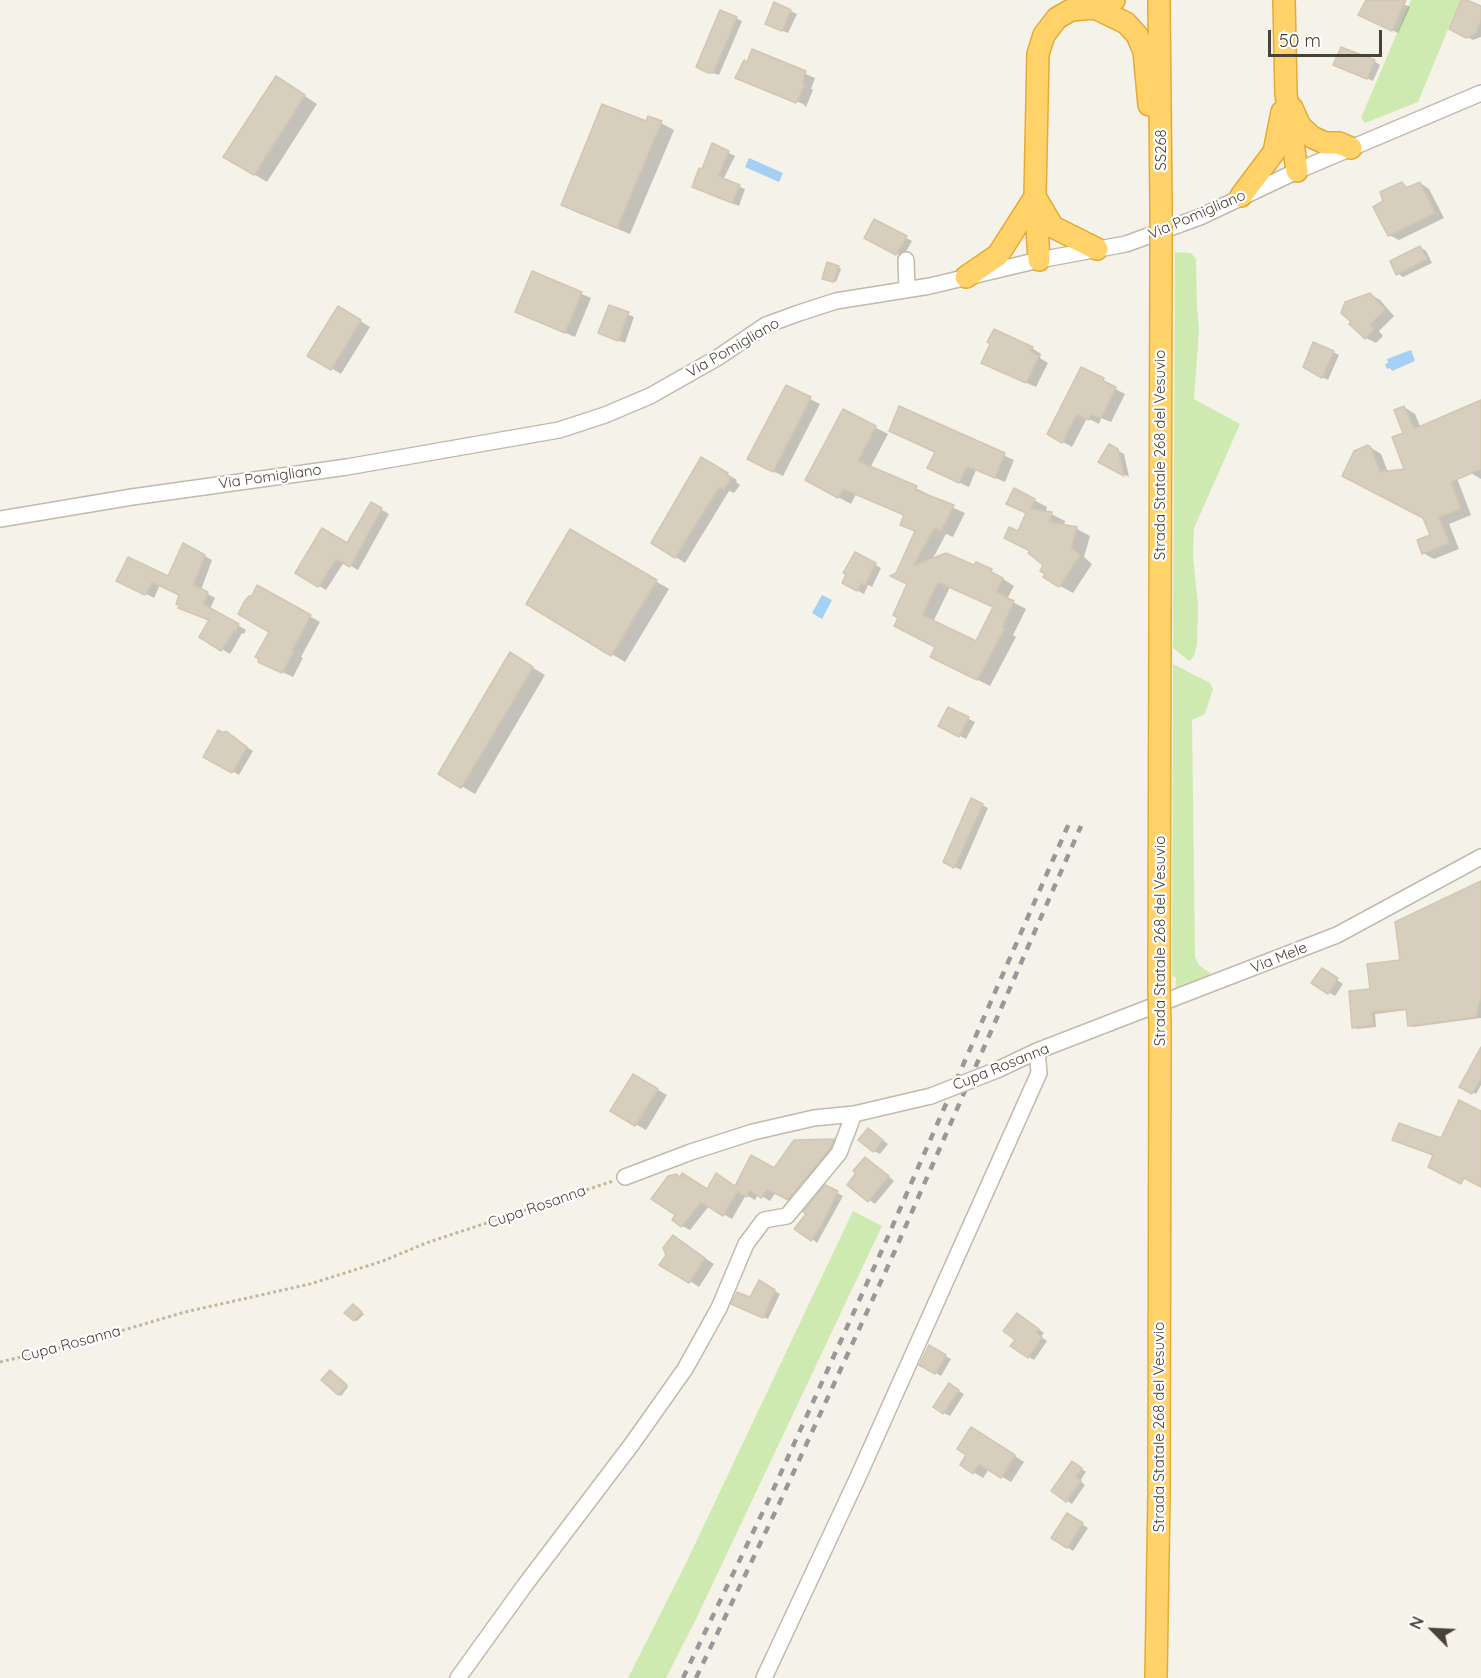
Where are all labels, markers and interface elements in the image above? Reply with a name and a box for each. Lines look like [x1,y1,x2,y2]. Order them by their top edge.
scale bar [1271,18,1385,56]
text: 50 m [1279,29,1321,52]
street label: SS268 [1152,129,1170,171]
street label: Via Pomigliano [1146,186,1248,244]
street label: Via Pomigliano [683,314,783,382]
street label: Strada Statale 268 del Vesuvio [1151,350,1169,560]
street label: Via Pomigliano [217,461,323,493]
street label: Strada Statale 268 del Vesuvio [1151,836,1169,1046]
street label: Via Mele [1248,939,1310,977]
street label: Cupa Rosanna [950,1039,1052,1095]
street label: Cupa Rosanna [486,1182,588,1232]
street label: Cupa Rosanna [19,1322,123,1366]
street label: Strada Statale 268 del Vesuvio [1150,1322,1168,1532]
north arrow [1403,1600,1463,1660]
text: N [1405,1613,1428,1632]

